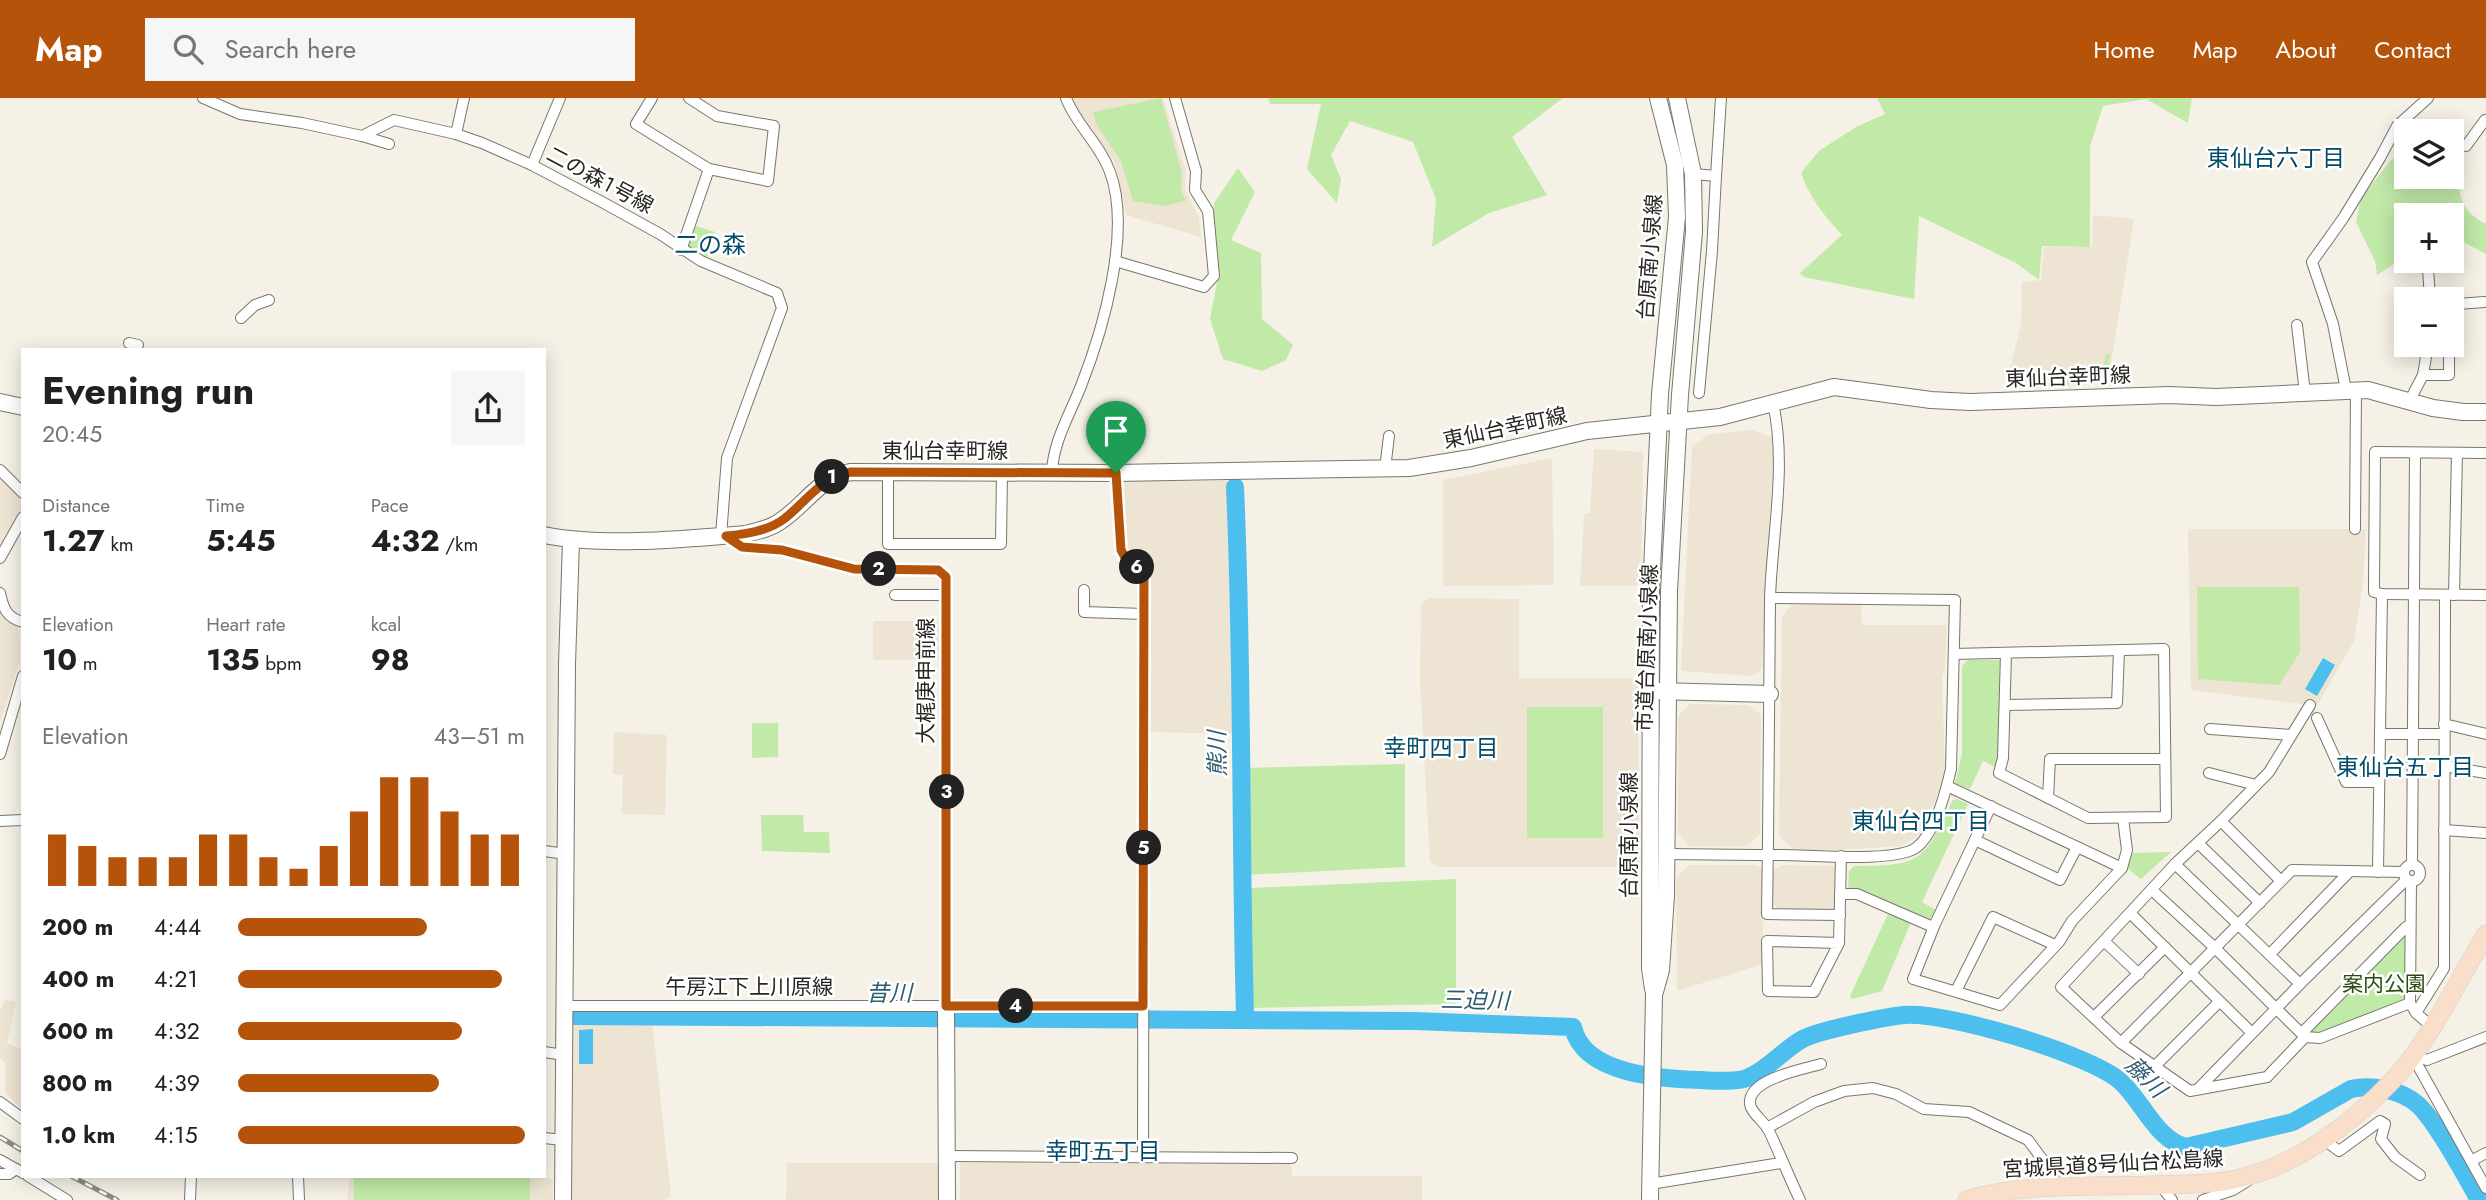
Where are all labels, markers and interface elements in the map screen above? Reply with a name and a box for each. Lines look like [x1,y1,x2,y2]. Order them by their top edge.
search box [145,18,635,81]
text: Map [35,26,103,73]
icon: search [169,30,207,68]
text: Search here [225,30,356,68]
text: Home [2093,32,2155,67]
text: Map [2193,32,2237,67]
text: About [2275,32,2336,67]
text: Contact [2374,32,2451,67]
map controls [2394,119,2464,357]
button: layers [2394,119,2464,189]
street label: 二の森１号線 [541,139,659,221]
district label: 東仙台六丁目 [2207,141,2345,175]
street label: 台原南小泉線 [1631,193,1669,321]
button: + [2394,203,2464,273]
district label: 二の森 [674,227,746,262]
button: − [2394,287,2464,357]
street label: 東仙台幸町線 [2005,360,2131,394]
text: Evening run [42,363,254,418]
button: share [451,371,525,445]
street label: 東仙台幸町線 [1440,400,1570,456]
pin [1086,401,1146,473]
icon: arrive [1097,412,1135,450]
text: 20:45 [42,417,102,451]
street label: 東仙台幸町線 [882,436,1008,466]
pin: 1 [814,460,850,494]
text: 1 [827,463,836,490]
text: Distance [42,492,110,519]
text: Time [206,492,245,519]
text: Pace [371,492,409,519]
text: 1.27 [42,519,105,562]
text: 5:45 [206,519,276,562]
text: 4:32 [371,519,440,562]
text: km [105,531,134,558]
text: /km [440,531,478,558]
pin: 6 [1120,550,1154,584]
pin: 2 [862,552,896,587]
text: 6 [1130,553,1143,580]
text: 2 [872,555,885,582]
street label: 市道台原南小泉線 [1629,564,1665,732]
text: Elevation [42,611,114,638]
text: Heart rate [206,611,286,638]
text: kcal [371,611,401,638]
street label: 大梶庚申前線 [911,618,941,744]
text: 10 [42,638,77,681]
text: 135 [206,638,260,681]
text: 98 [371,638,410,681]
text: m [77,650,98,677]
text: bpm [260,650,302,677]
text: Elevation [42,719,129,753]
text: 43–51 m [434,719,525,753]
water label: 熊川 [1200,728,1234,777]
district label: 幸町四丁目 [1384,731,1499,765]
district label: 東仙台五丁目 [2336,750,2474,784]
street label: 台原南小泉線 [1614,772,1644,898]
pin: 3 [930,774,964,810]
text: 3 [941,778,952,805]
district label: 東仙台四丁目 [1852,804,1990,838]
pin: 5 [1126,830,1162,866]
text: 5 [1137,834,1150,861]
text: 200 m [42,910,113,944]
text: 4:44 [154,910,201,944]
text: 400 m [42,962,114,996]
text: 4:21 [154,962,198,996]
park label: 案内公園 [2342,969,2426,999]
street label: 午房江下上川原線 [665,972,833,1002]
water label: 昔川 [866,976,915,1010]
water label: 三迫川 [1440,982,1513,1018]
pin: 4 [998,988,1034,1024]
text: 4 [1009,992,1022,1019]
text: 600 m [42,1014,114,1048]
text: 4:32 [154,1014,200,1048]
water label: 藤川 [2118,1049,2176,1107]
text: 800 m [42,1066,113,1100]
text: 4:39 [154,1066,200,1100]
text: 1.0 km [42,1118,115,1152]
text: 4:15 [154,1118,198,1152]
district label: 幸町五丁目 [1046,1134,1161,1168]
street label: 宮城県道8号仙台松島線 [2002,1143,2224,1185]

